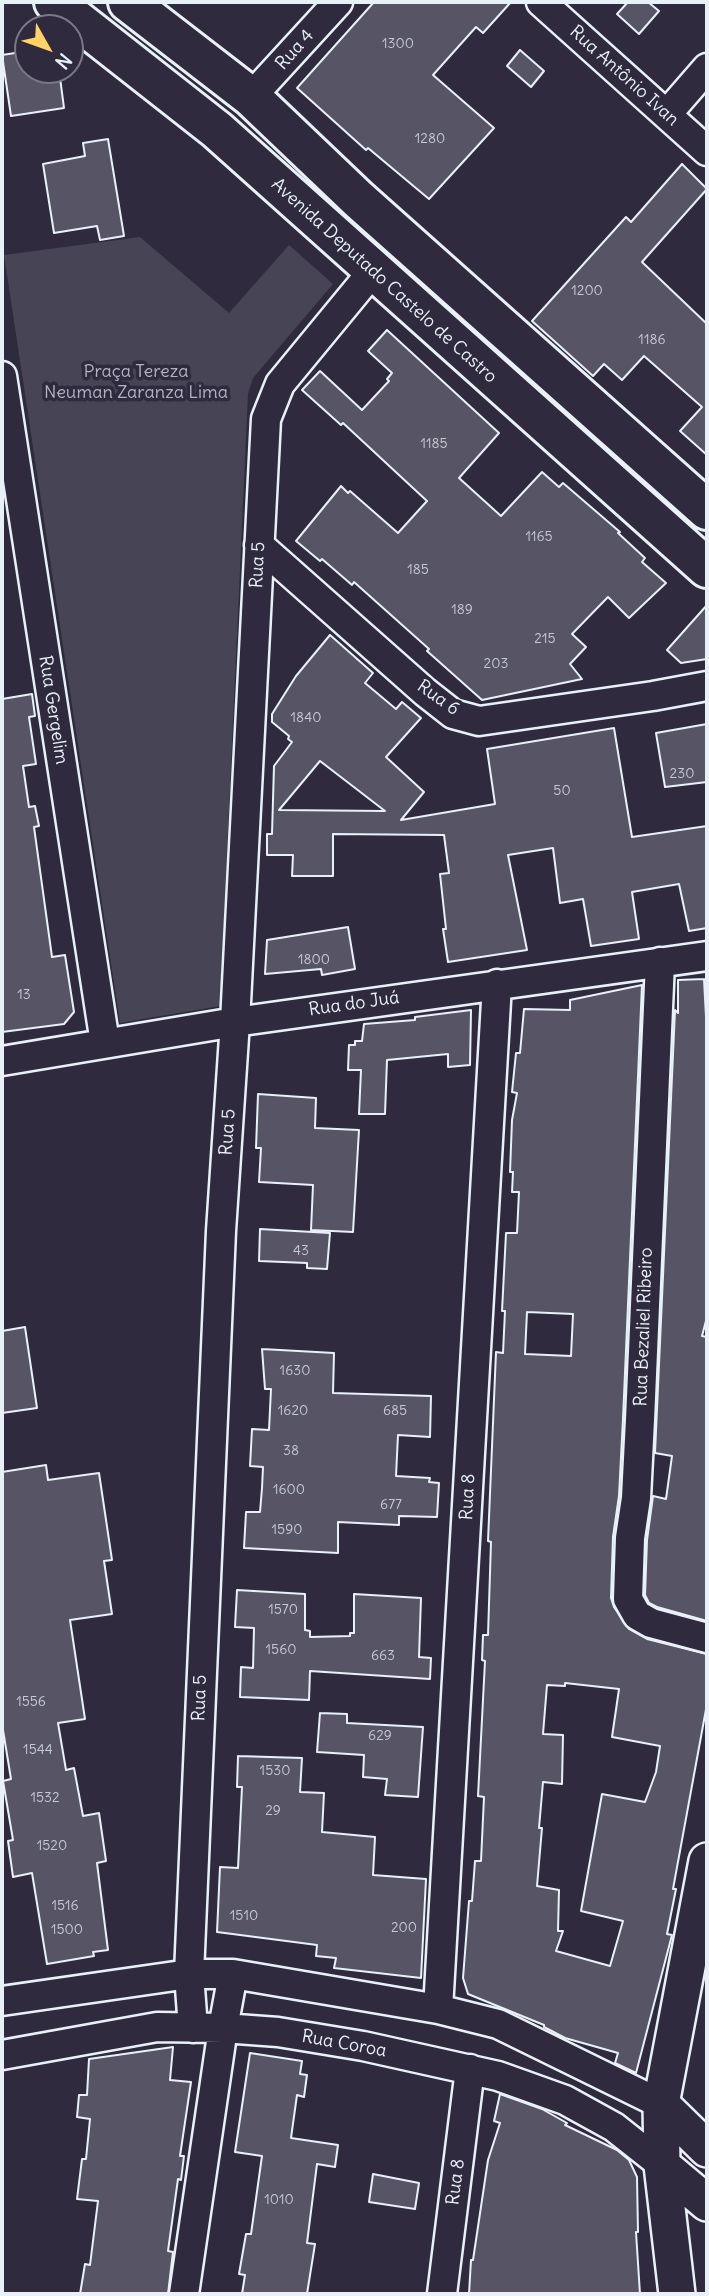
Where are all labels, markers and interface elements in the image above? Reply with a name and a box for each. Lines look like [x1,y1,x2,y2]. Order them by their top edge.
north arrow [14,14,84,84]
street label: Rua Antônio Ivan [565,21,683,131]
street label: Rua 4 [271,25,319,75]
house number: 1300 [382,36,414,52]
text: N [50,48,77,74]
house number: 1280 [415,131,445,147]
street label: Avenida Deputado Castelo de Castro [267,174,501,388]
house number: 1200 [571,283,603,299]
house number: 1186 [638,332,666,348]
park label: Praça Tereza Neuman Zaranza Lima [44,361,228,404]
house number: 1185 [420,436,448,452]
house number: 1165 [525,529,553,545]
street label: Rua 5 [246,541,270,589]
house number: 185 [407,562,429,578]
house number: 189 [451,602,473,618]
house number: 215 [534,631,556,647]
street label: Rua Gergelim [34,654,72,766]
house number: 203 [484,656,508,672]
street label: Rua 6 [413,676,463,720]
house number: 1840 [291,710,321,726]
house number: 230 [670,766,694,782]
house number: 50 [553,783,571,799]
house number: 1800 [298,952,330,968]
house number: 13 [17,987,31,1003]
street label: Rua do Juá [307,987,401,1021]
street label: Rua 5 [216,1108,240,1156]
house number: 43 [293,1243,309,1259]
street label: Rua Bezaliel Ribeiro [630,1247,658,1407]
house number: 1630 [280,1363,310,1379]
house number: 1620 [278,1403,308,1419]
house number: 685 [383,1403,407,1419]
house number: 38 [283,1443,299,1459]
street label: Rua 8 [456,1473,480,1521]
house number: 1600 [273,1482,305,1498]
house number: 677 [380,1497,402,1513]
house number: 1590 [272,1522,302,1538]
house number: 1570 [268,1602,298,1618]
house number: 1560 [266,1642,296,1658]
house number: 663 [371,1648,395,1664]
street label: Rua 5 [188,1674,212,1722]
house number: 1556 [16,1694,46,1710]
house number: 629 [368,1728,392,1744]
house number: 1544 [23,1742,53,1758]
house number: 1530 [260,1763,290,1779]
house number: 1532 [30,1790,60,1806]
house number: 29 [265,1803,281,1819]
house number: 1520 [37,1838,67,1854]
house number: 1516 [51,1898,79,1914]
house number: 1510 [230,1908,258,1924]
house number: 200 [391,1920,417,1936]
house number: 1500 [51,1922,83,1938]
street label: Rua Coroa [300,2026,388,2062]
street label: Rua 8 [442,2158,470,2206]
house number: 1010 [264,2192,294,2208]

